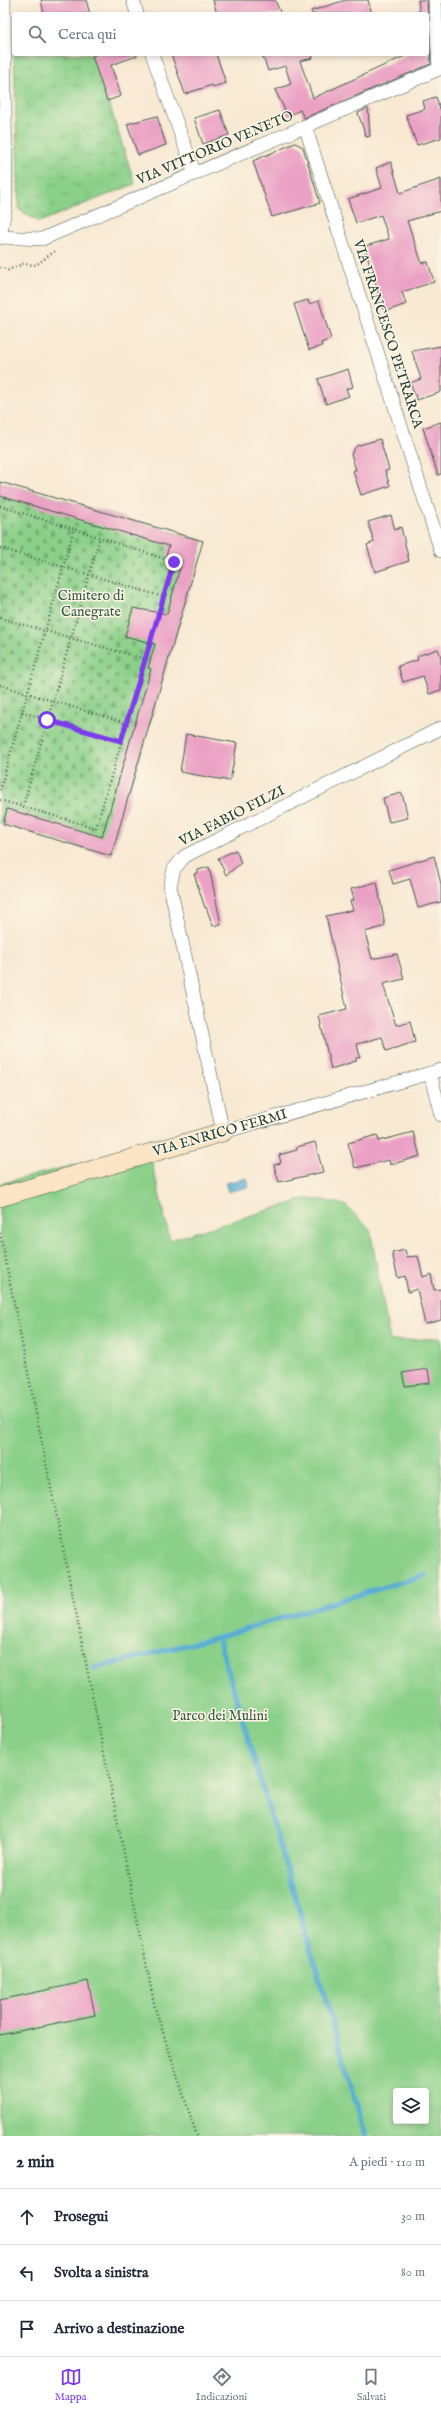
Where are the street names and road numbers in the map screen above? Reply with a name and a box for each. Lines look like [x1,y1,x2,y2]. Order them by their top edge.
street label: VIA VITTORIO VENETO [133,107,296,190]
street label: VIA FRANCESCO PETRARCA [349,236,427,431]
street label: VIA FABIO FILZI [175,782,288,851]
street label: VIA ENRICO FERMI [150,1105,289,1161]

